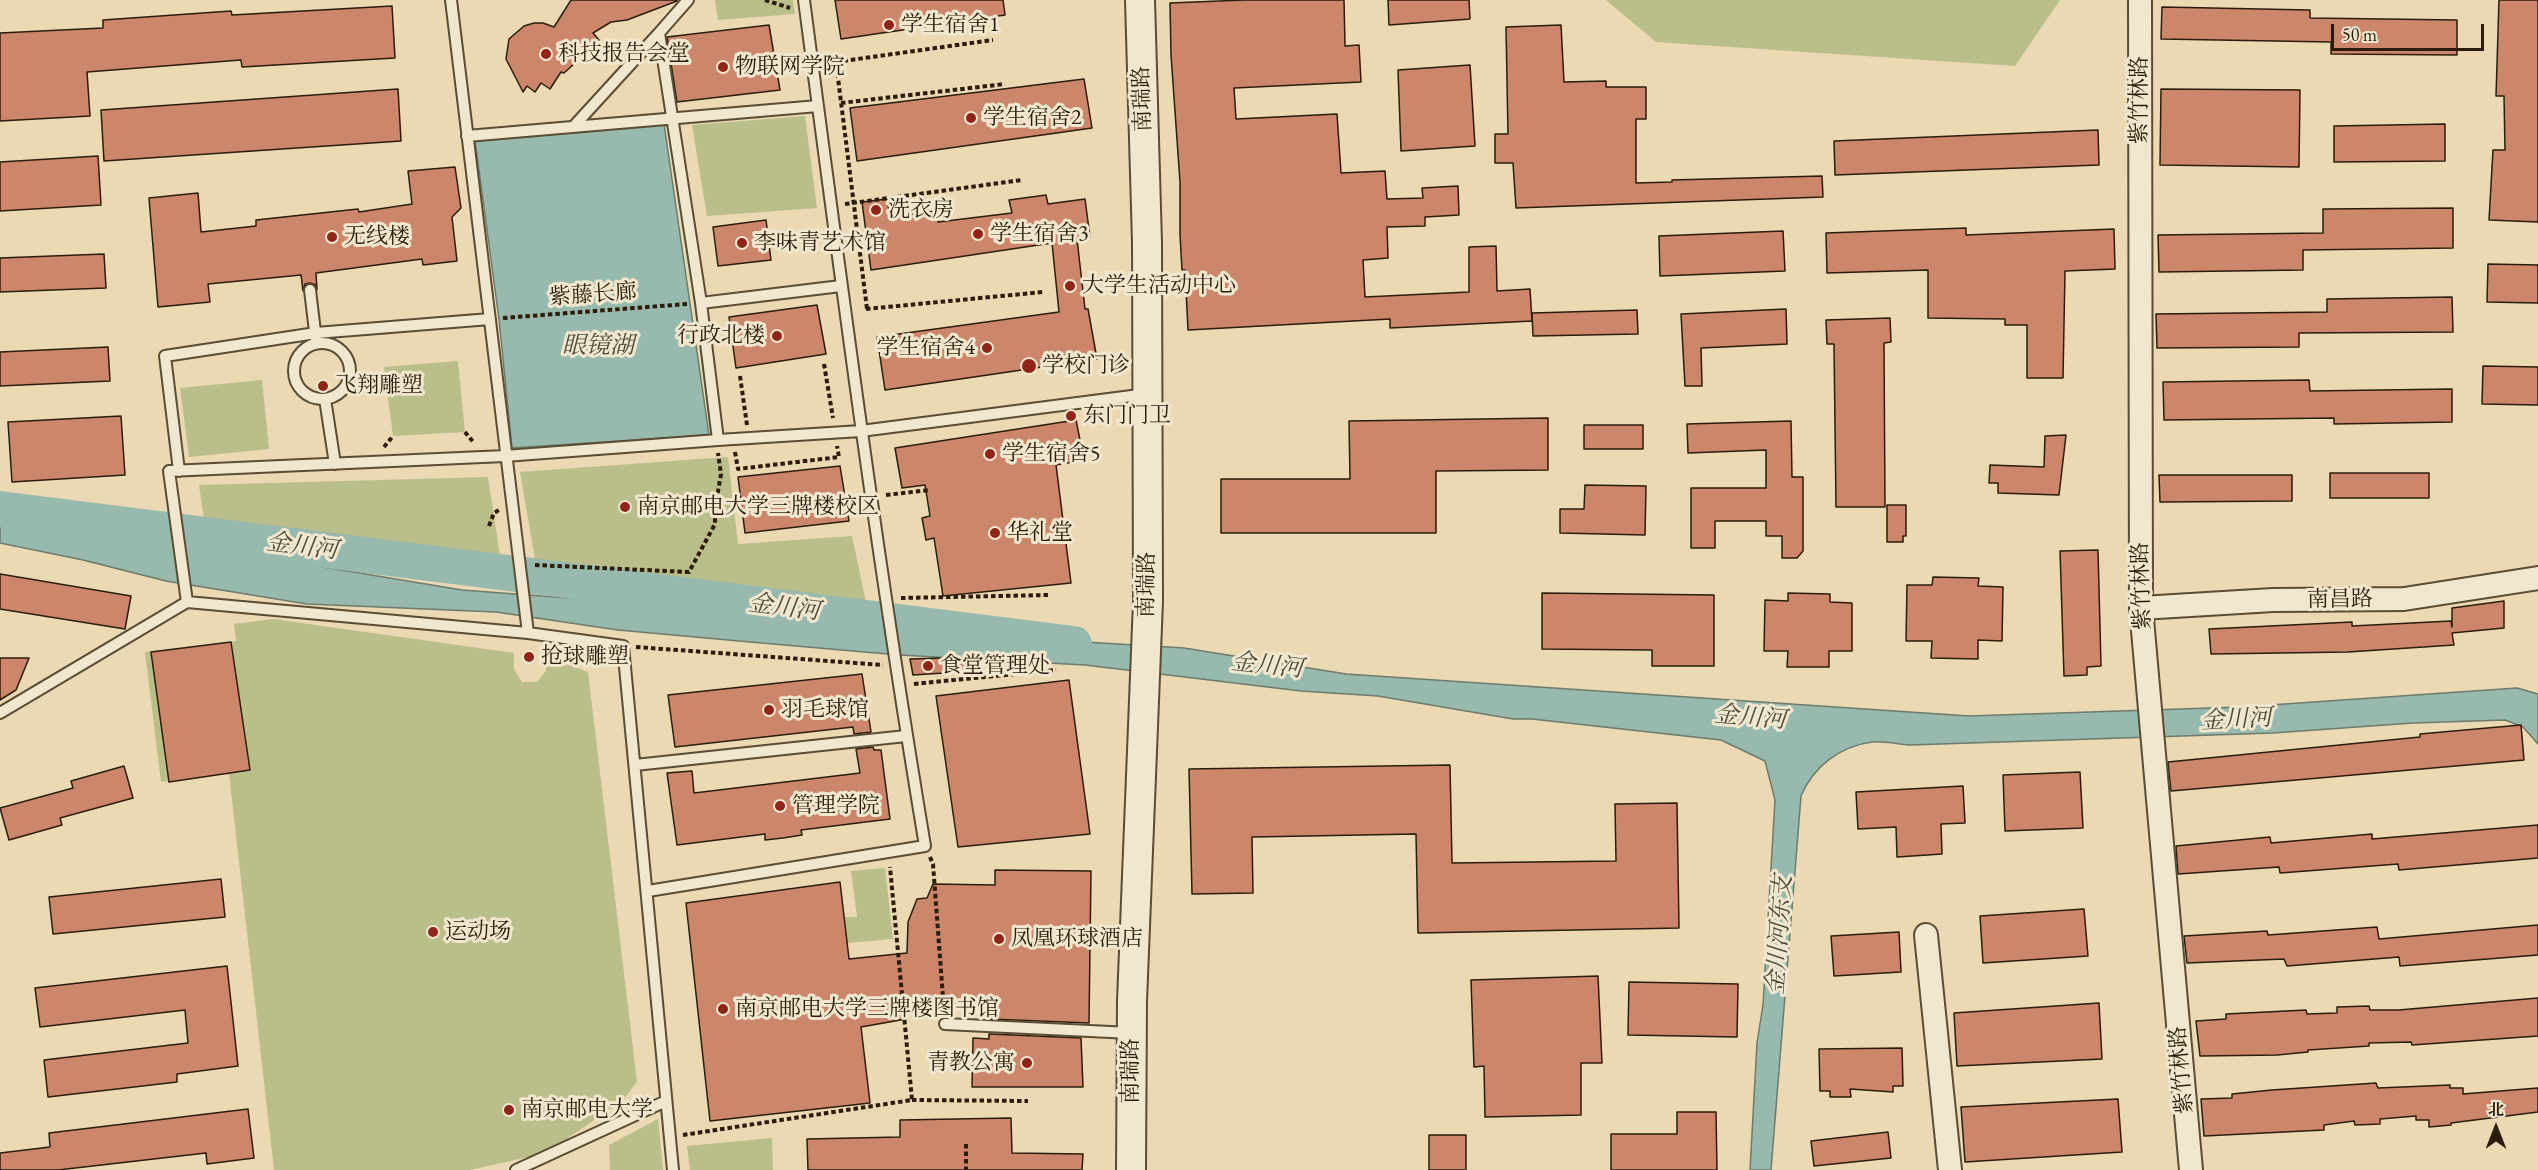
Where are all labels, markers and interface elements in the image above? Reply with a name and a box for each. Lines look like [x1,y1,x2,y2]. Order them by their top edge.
place label: 学生宿舍1 [901,12,1000,38]
scale bar [2334,12,2487,50]
marker: 学生宿舍1 [882,18,896,32]
text: 50 m [2342,23,2377,46]
place label: 科技报告会堂 [558,41,690,67]
marker: 科技报告会堂 [539,47,553,61]
place label: 物联网学院 [735,54,845,80]
street label: 紫竹林路 [2127,56,2153,144]
marker: 物联网学院 [716,60,730,74]
street label: 南瑞路 [1129,66,1157,132]
place label: 学生宿舍2 [983,105,1082,131]
marker: 学生宿舍2 [964,111,978,125]
place label: 洗衣房 [888,197,954,223]
marker: 洗衣房 [869,203,883,217]
place label: 学生宿舍3 [990,221,1089,247]
place label: 无线楼 [344,224,410,250]
marker: 学生宿舍3 [971,227,985,241]
marker: 无线楼 [325,230,339,244]
place label: 李味青艺术馆 [754,230,886,256]
marker: 李味青艺术馆 [735,236,749,250]
place label: 大学生活动中心 [1082,273,1236,299]
street label: 紫藤长廊 [548,279,638,311]
marker: 大学生活动中心 [1063,279,1077,293]
place label: 行政北楼 [677,323,765,349]
marker: 行政北楼 [770,329,784,343]
water label: 眼镜湖 [562,332,634,360]
place label: 学生宿舍4 [876,335,975,361]
marker: 学生宿舍4 [980,341,994,355]
place label: 学校门诊 [1042,353,1130,379]
marker: 学校门诊 [1020,357,1038,375]
place label: 飞翔雕塑 [335,373,423,399]
marker: 飞翔雕塑 [316,379,330,393]
place label: 东门门卫 [1083,403,1171,429]
marker: 东门门卫 [1064,409,1078,423]
place label: 学生宿舍5 [1002,441,1101,467]
marker: 学生宿舍5 [983,447,997,461]
place label: 南京邮电大学三牌楼校区 [637,494,879,520]
marker: 南京邮电大学三牌楼校区 [618,500,632,514]
place label: 华礼堂 [1007,520,1073,546]
marker: 华礼堂 [988,526,1002,540]
water label: 金川河 [265,528,339,566]
street label: 紫竹林路 [2127,542,2157,630]
street label: 南瑞路 [1133,552,1161,618]
street label: 南昌路 [2307,586,2373,614]
water label: 金川河 [747,589,821,627]
place label: 抢球雕塑 [541,644,629,670]
water label: 金川河 [1230,648,1304,684]
marker: 抢球雕塑 [522,650,536,664]
place label: 食堂管理处 [940,653,1050,679]
marker: 食堂管理处 [921,659,935,673]
place label: 羽毛球馆 [781,697,869,723]
water label: 金川河 [1713,701,1787,735]
marker: 羽毛球馆 [762,703,776,717]
water label: 金川河 [2199,704,2273,736]
place label: 管理学院 [792,793,880,819]
marker: 管理学院 [773,799,787,813]
water label: 金川河东支 [1761,874,1799,996]
place label: 运动场 [445,919,511,945]
marker: 运动场 [426,925,440,939]
place label: 凤凰环球酒店 [1011,926,1143,952]
marker: 凤凰环球酒店 [992,932,1006,946]
place label: 南京邮电大学三牌楼图书馆 [735,996,999,1022]
marker: 南京邮电大学三牌楼图书馆 [716,1002,730,1016]
street label: 紫竹林路 [2165,1025,2199,1115]
street label: 南瑞路 [1118,1038,1144,1104]
place label: 青教公寓 [927,1050,1015,1076]
marker: 青教公寓 [1020,1056,1034,1070]
place label: 南京邮电大学 [521,1097,653,1123]
north arrow [2466,1098,2526,1158]
text: 北 [2488,1099,2504,1120]
marker: 南京邮电大学 [502,1103,516,1117]

